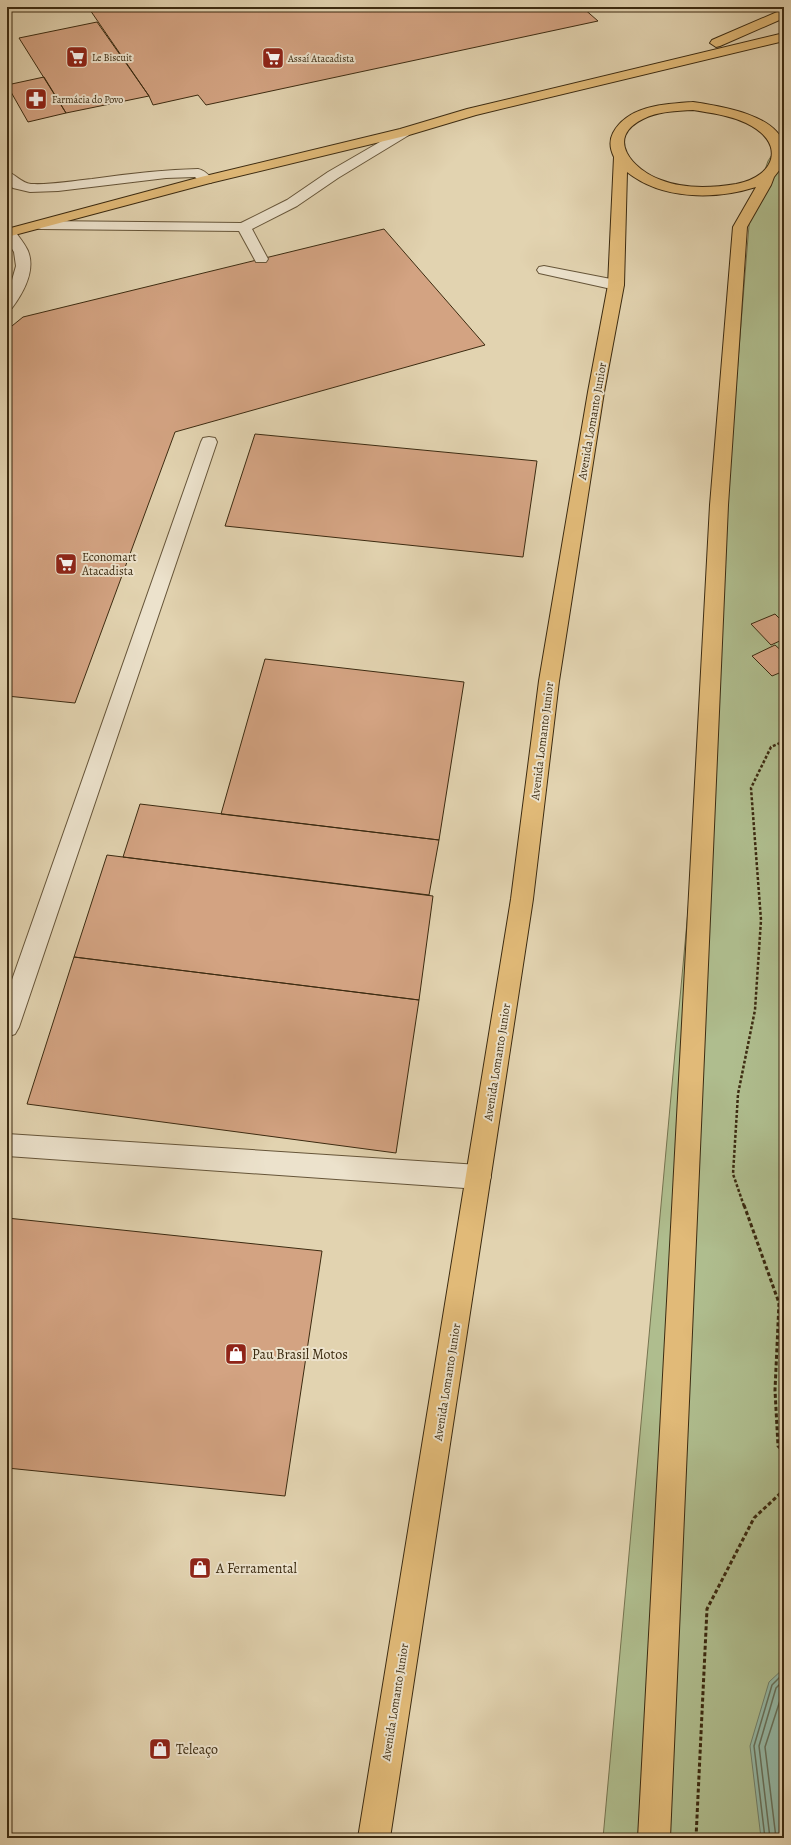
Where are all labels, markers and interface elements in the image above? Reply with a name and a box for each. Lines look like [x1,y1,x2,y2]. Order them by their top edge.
supermarket icon: Le Biscuit [64,44,90,70]
supermarket icon: Assaí Atacadista [260,45,286,71]
place label: Le Biscuit [92,51,133,64]
place label: Assaí Atacadista [287,52,354,65]
pharmacy icon: Farmácia do Povo [23,86,49,112]
place label: Farmácia do Povo [52,93,123,106]
street label: Avenida Lomanto Junior [574,361,610,482]
place label: Economart Atacadista [81,549,136,579]
supermarket icon: Economart Atacadista [53,551,79,577]
street label: Avenida Lomanto Junior [527,681,557,802]
street label: Avenida Lomanto Junior [480,1002,514,1123]
street label: Avenida Lomanto Junior [430,1322,464,1443]
shop icon: Pau Brasil Motos [223,1341,249,1367]
place label: Pau Brasil Motos [252,1345,348,1364]
shop icon: A Ferramental [187,1555,213,1581]
place label: A Ferramental [215,1559,298,1578]
street label: Avenida Lomanto Junior [378,1642,412,1763]
shop icon: Teleaço [147,1736,173,1762]
place label: Teleaço [176,1740,218,1759]

